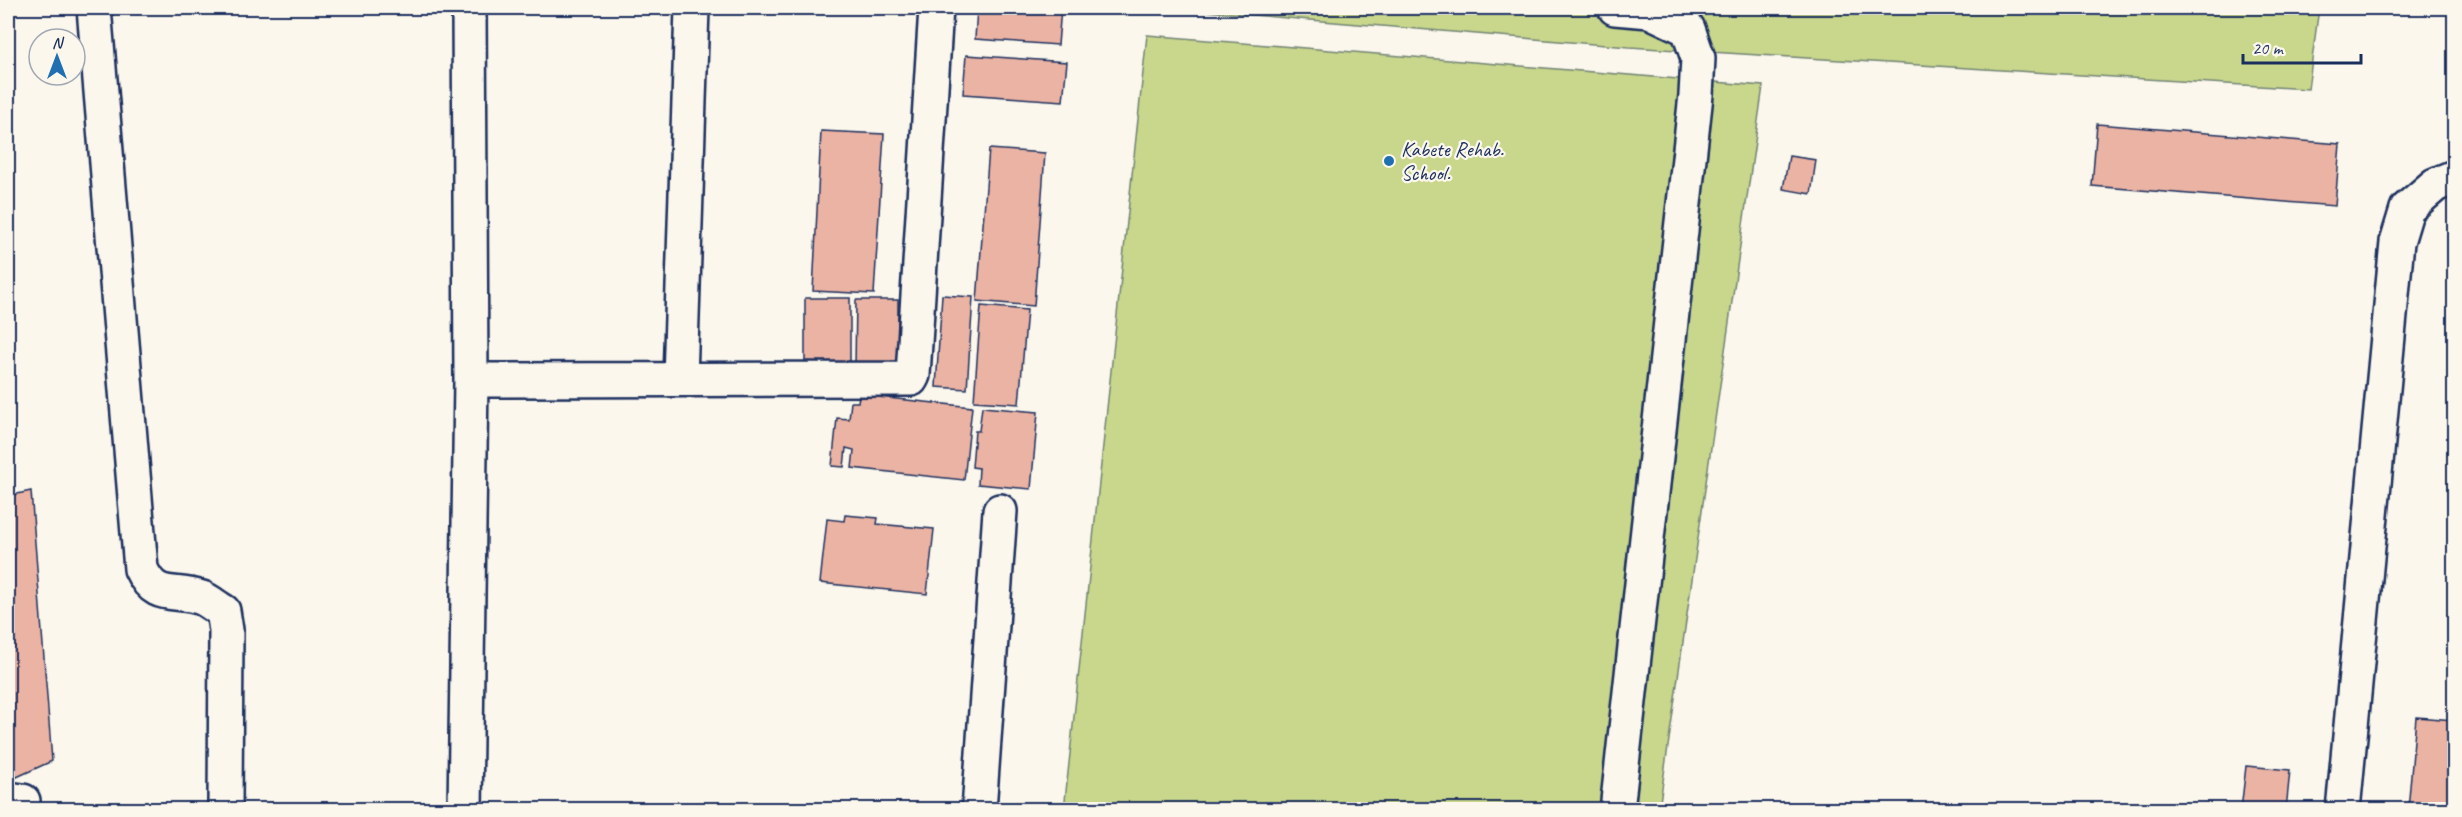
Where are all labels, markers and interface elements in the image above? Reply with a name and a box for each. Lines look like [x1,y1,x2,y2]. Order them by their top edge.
north arrow [27,27,87,87]
scale bar [2243,27,2362,65]
text: N [52,33,65,53]
text: 20 m [2252,37,2285,59]
place label: Kabete Rehab. School. [1401,136,1505,186]
marker: Kabete Rehab. School. [1382,154,1396,168]

